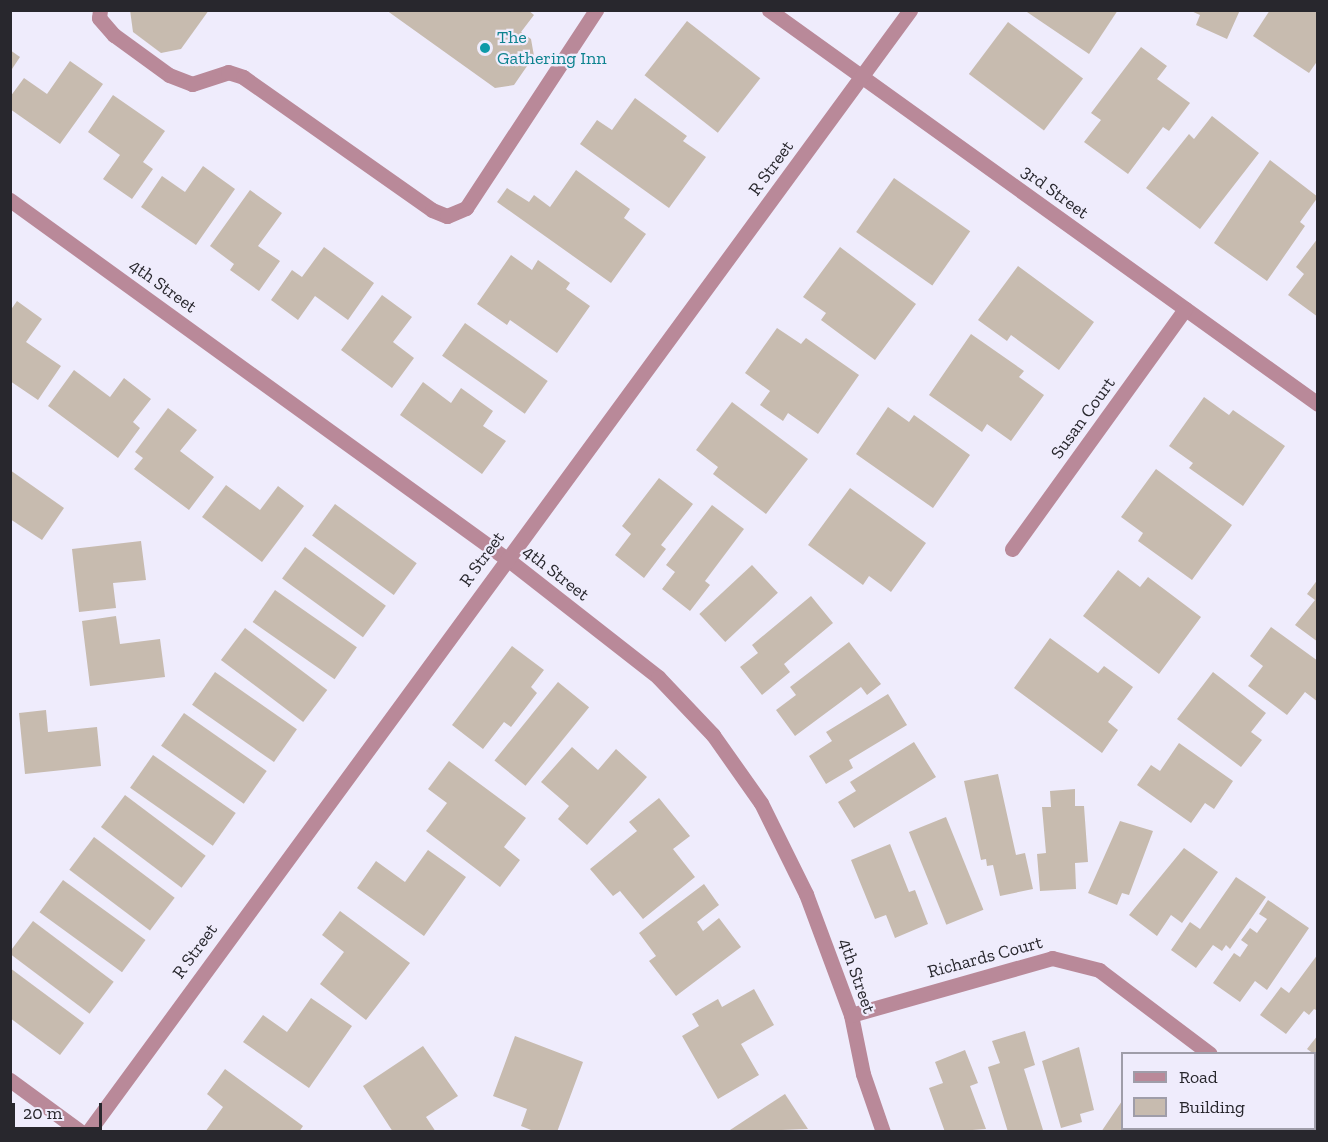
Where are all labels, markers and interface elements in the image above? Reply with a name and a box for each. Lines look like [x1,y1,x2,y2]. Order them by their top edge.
place label: The Gathering Inn [497,27,607,70]
marker: The Gathering Inn [478,41,492,55]
street label: R Street [744,136,798,200]
street label: 3rd Street [1017,160,1093,224]
street label: 4th Street [125,254,201,318]
street label: Susan Court [1046,373,1120,463]
street label: R Street [455,527,509,591]
street label: 4th Street [519,540,593,606]
street label: R Street [168,919,222,983]
street label: Richards Court [925,931,1045,983]
street label: 4th Street [834,936,880,1016]
legend [1121,1052,1316,1130]
text: Road [1179,1066,1218,1088]
scale bar [15,1091,105,1129]
text: Building [1179,1096,1245,1118]
text: 20 m [23,1102,62,1124]

